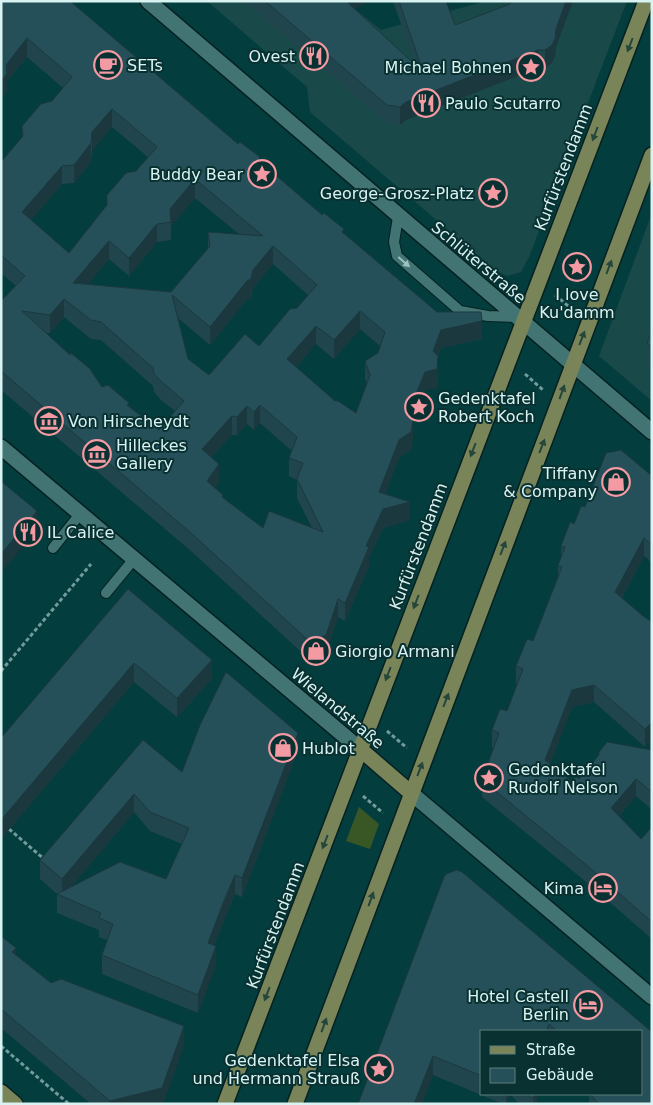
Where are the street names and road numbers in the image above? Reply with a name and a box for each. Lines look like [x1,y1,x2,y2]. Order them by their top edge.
street label: Kurfürstendamm [530,101,596,233]
street label: Schlüterstraße [428,217,530,307]
street label: Kurfürstendamm [385,480,451,612]
street label: Wielandstraße [287,664,388,753]
street label: Kurfürstendamm [242,859,308,991]

